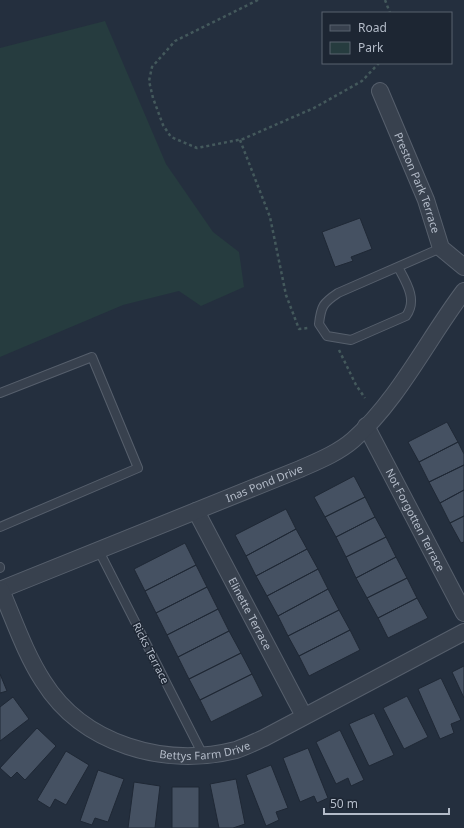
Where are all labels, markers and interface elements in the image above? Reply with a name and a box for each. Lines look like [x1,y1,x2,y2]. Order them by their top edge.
legend [322,12,452,64]
text: Road [358,19,387,36]
text: Park [358,39,384,56]
street label: Preston Park Terrace [391,130,444,235]
street label: Inas Pond Drive [223,461,305,505]
street label: Not Forgotten Terrace [383,466,449,574]
street label: Elinette Terrace [225,574,276,652]
street label: Ricks Terrace [130,619,173,686]
street label: Bettys Farm Drive [159,737,252,763]
scale bar [324,790,449,816]
text: 50 m [330,795,358,812]

